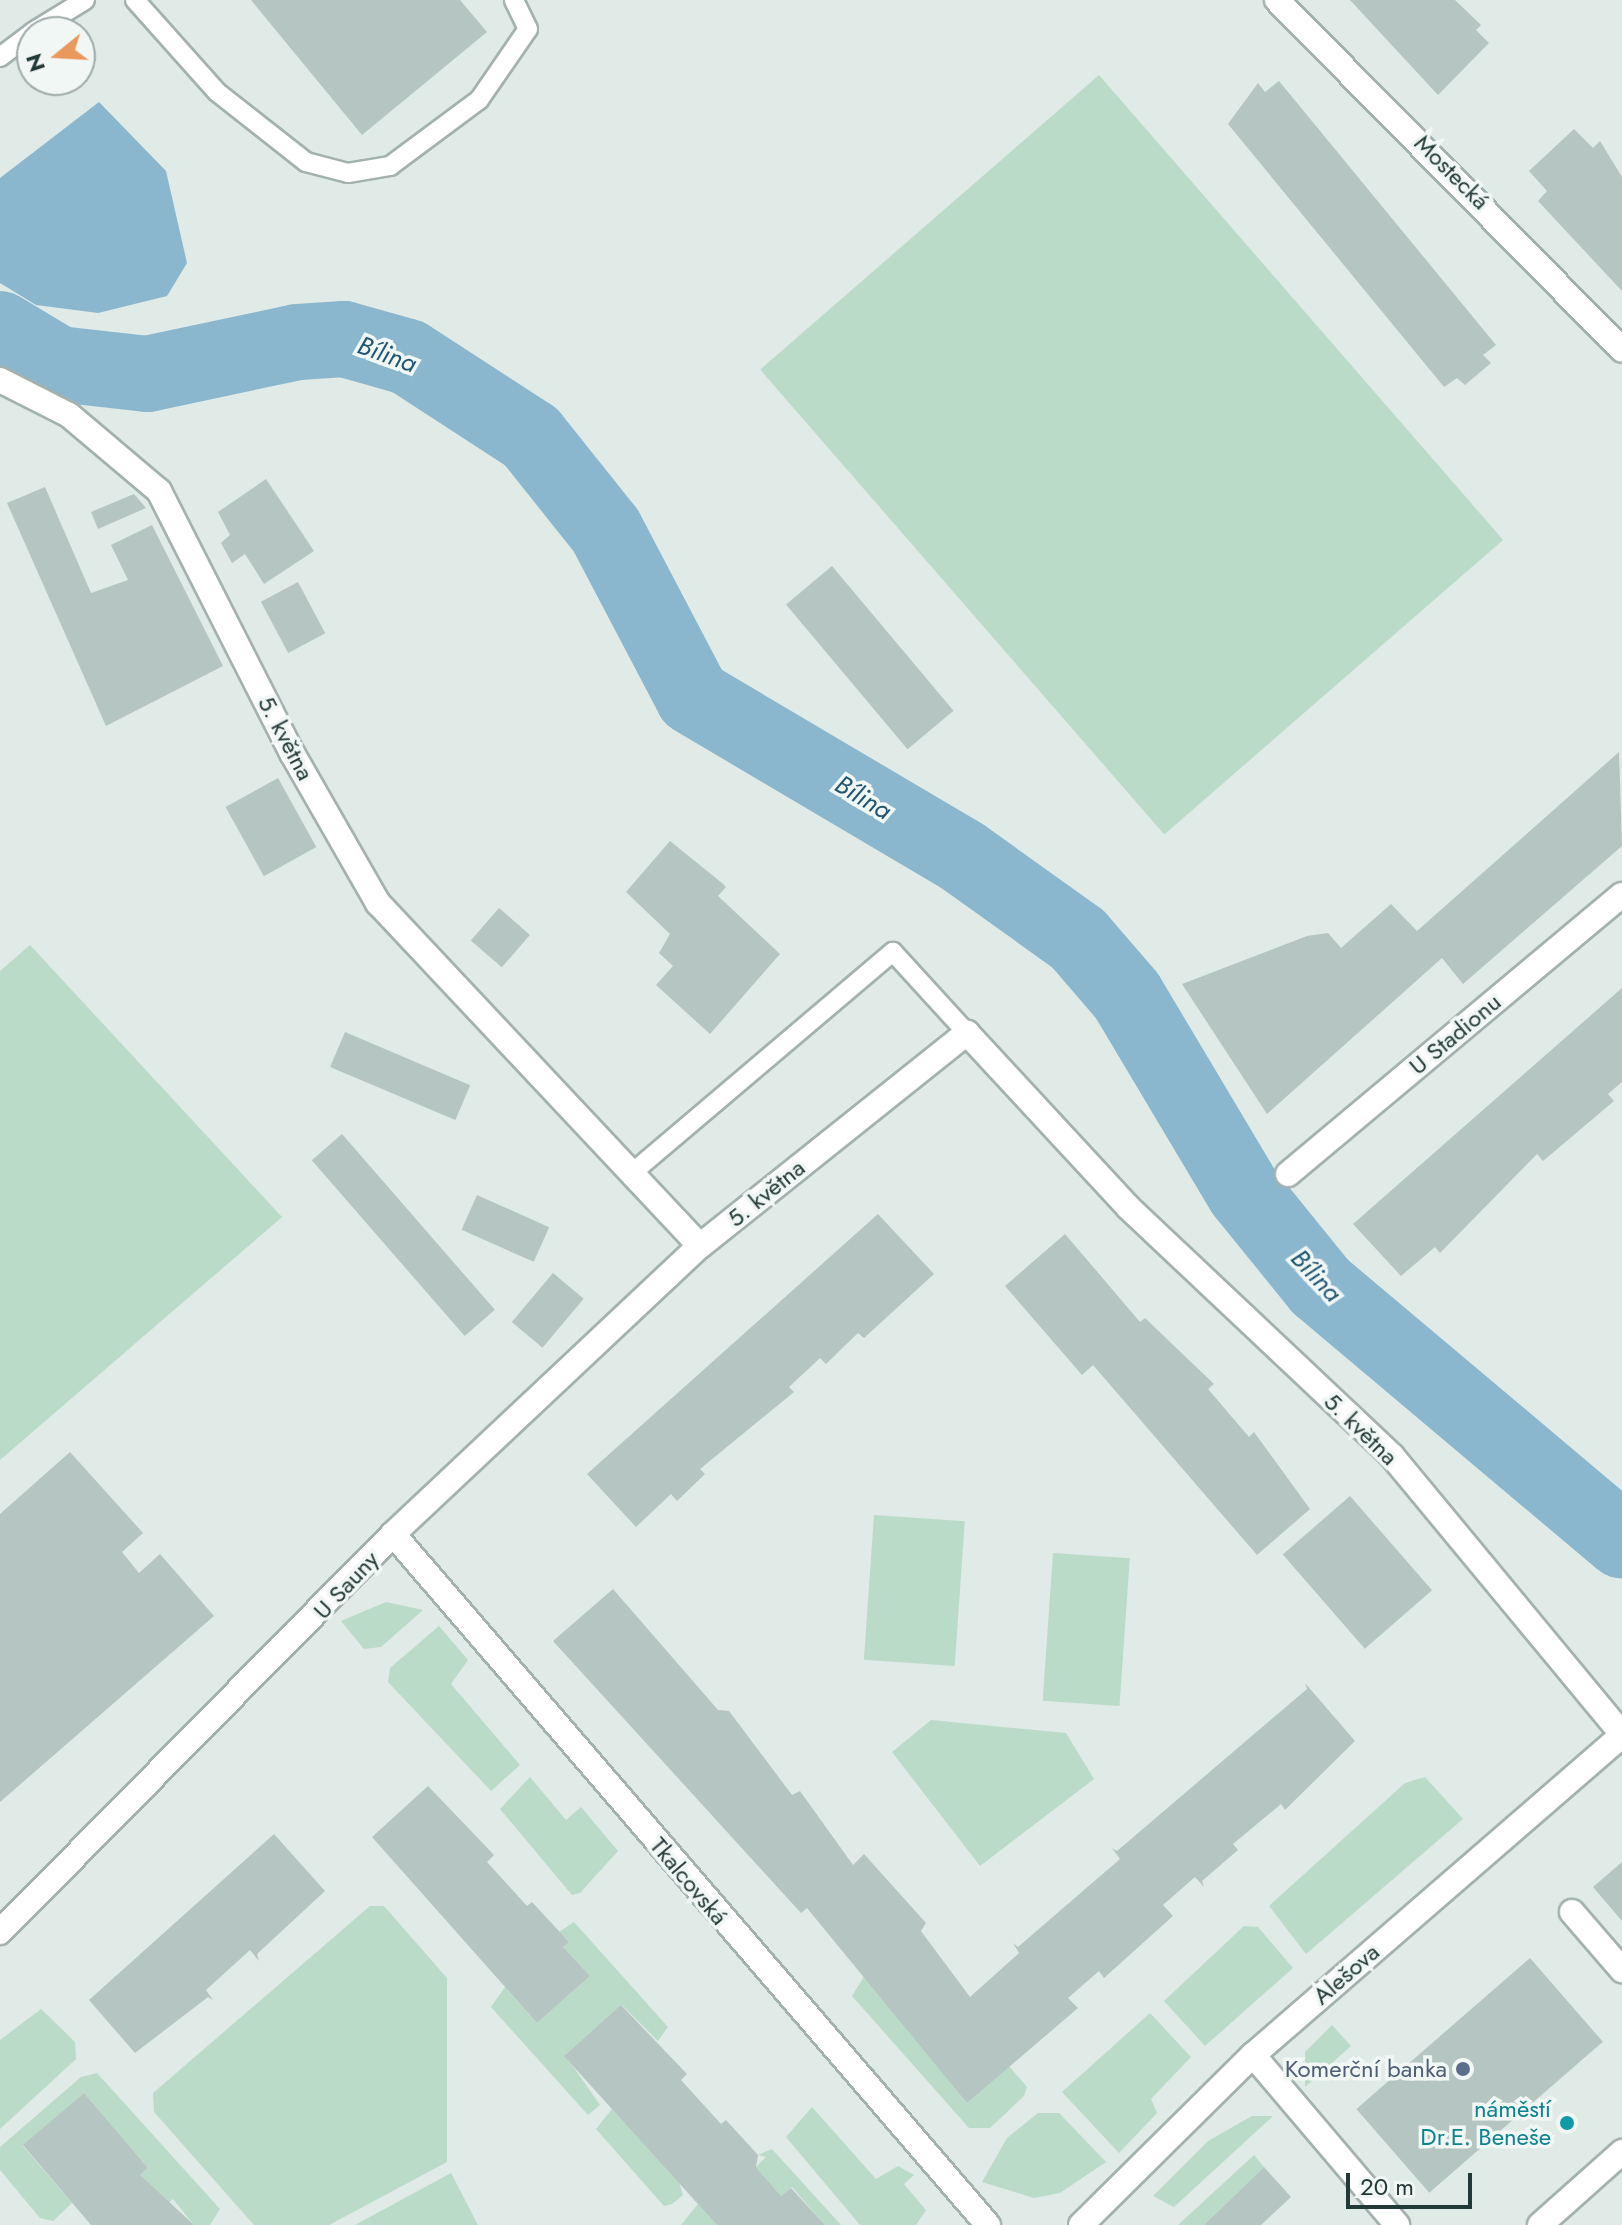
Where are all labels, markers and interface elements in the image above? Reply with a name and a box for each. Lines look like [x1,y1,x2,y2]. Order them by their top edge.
north arrow [16,16,96,96]
text: N [17,50,53,76]
street label: Mostecká [1409,129,1495,215]
water label: Bílina [353,330,421,380]
street label: 5. května [252,691,320,785]
water label: Bílina [829,769,897,827]
street label: U Stadionu [1403,987,1507,1081]
street label: 5. května [721,1153,811,1233]
water label: Bílina [1284,1243,1348,1309]
street label: 5. května [1318,1387,1404,1471]
street label: U Sauny [307,1545,385,1625]
street label: Tkalcovská [644,1831,734,1931]
street label: Alešova [1307,1937,1385,2011]
place label: Komerční banka [1285,2055,1447,2083]
marker: Komerční banka [1454,2060,1472,2078]
place label: náměstí Dr.E. Beneše [1420,2095,1551,2151]
marker: náměstí Dr.E. Beneše [1558,2114,1576,2132]
scale bar [1350,2157,1476,2207]
text: 20 m [1360,2169,1414,2204]

